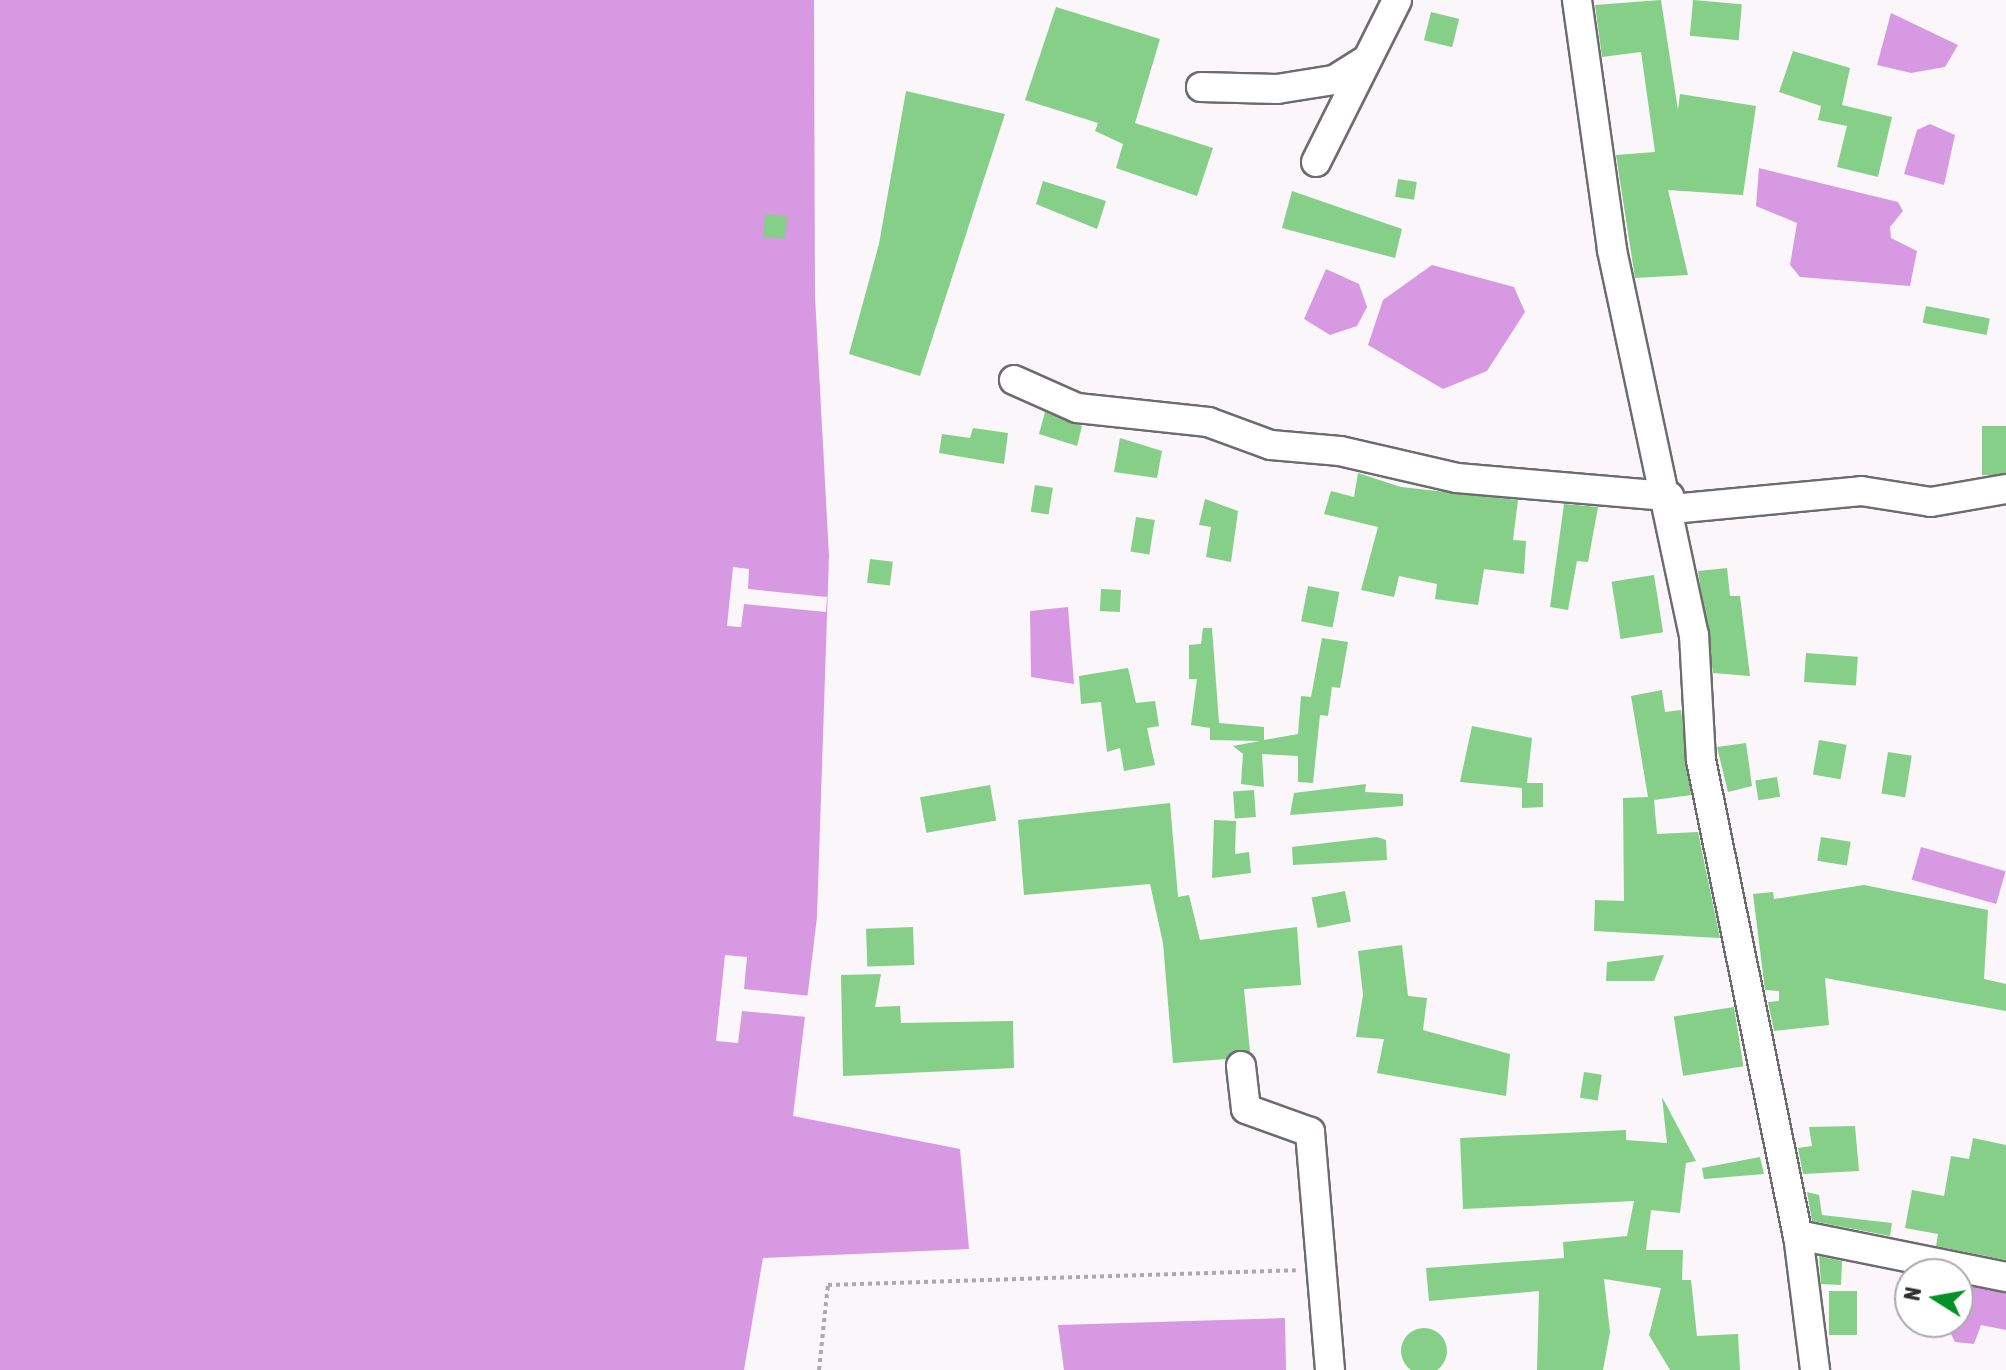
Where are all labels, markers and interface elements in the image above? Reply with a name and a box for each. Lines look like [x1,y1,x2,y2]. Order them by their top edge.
north arrow [1894,1258,1974,1338]
text: N [1898,1285,1926,1303]

